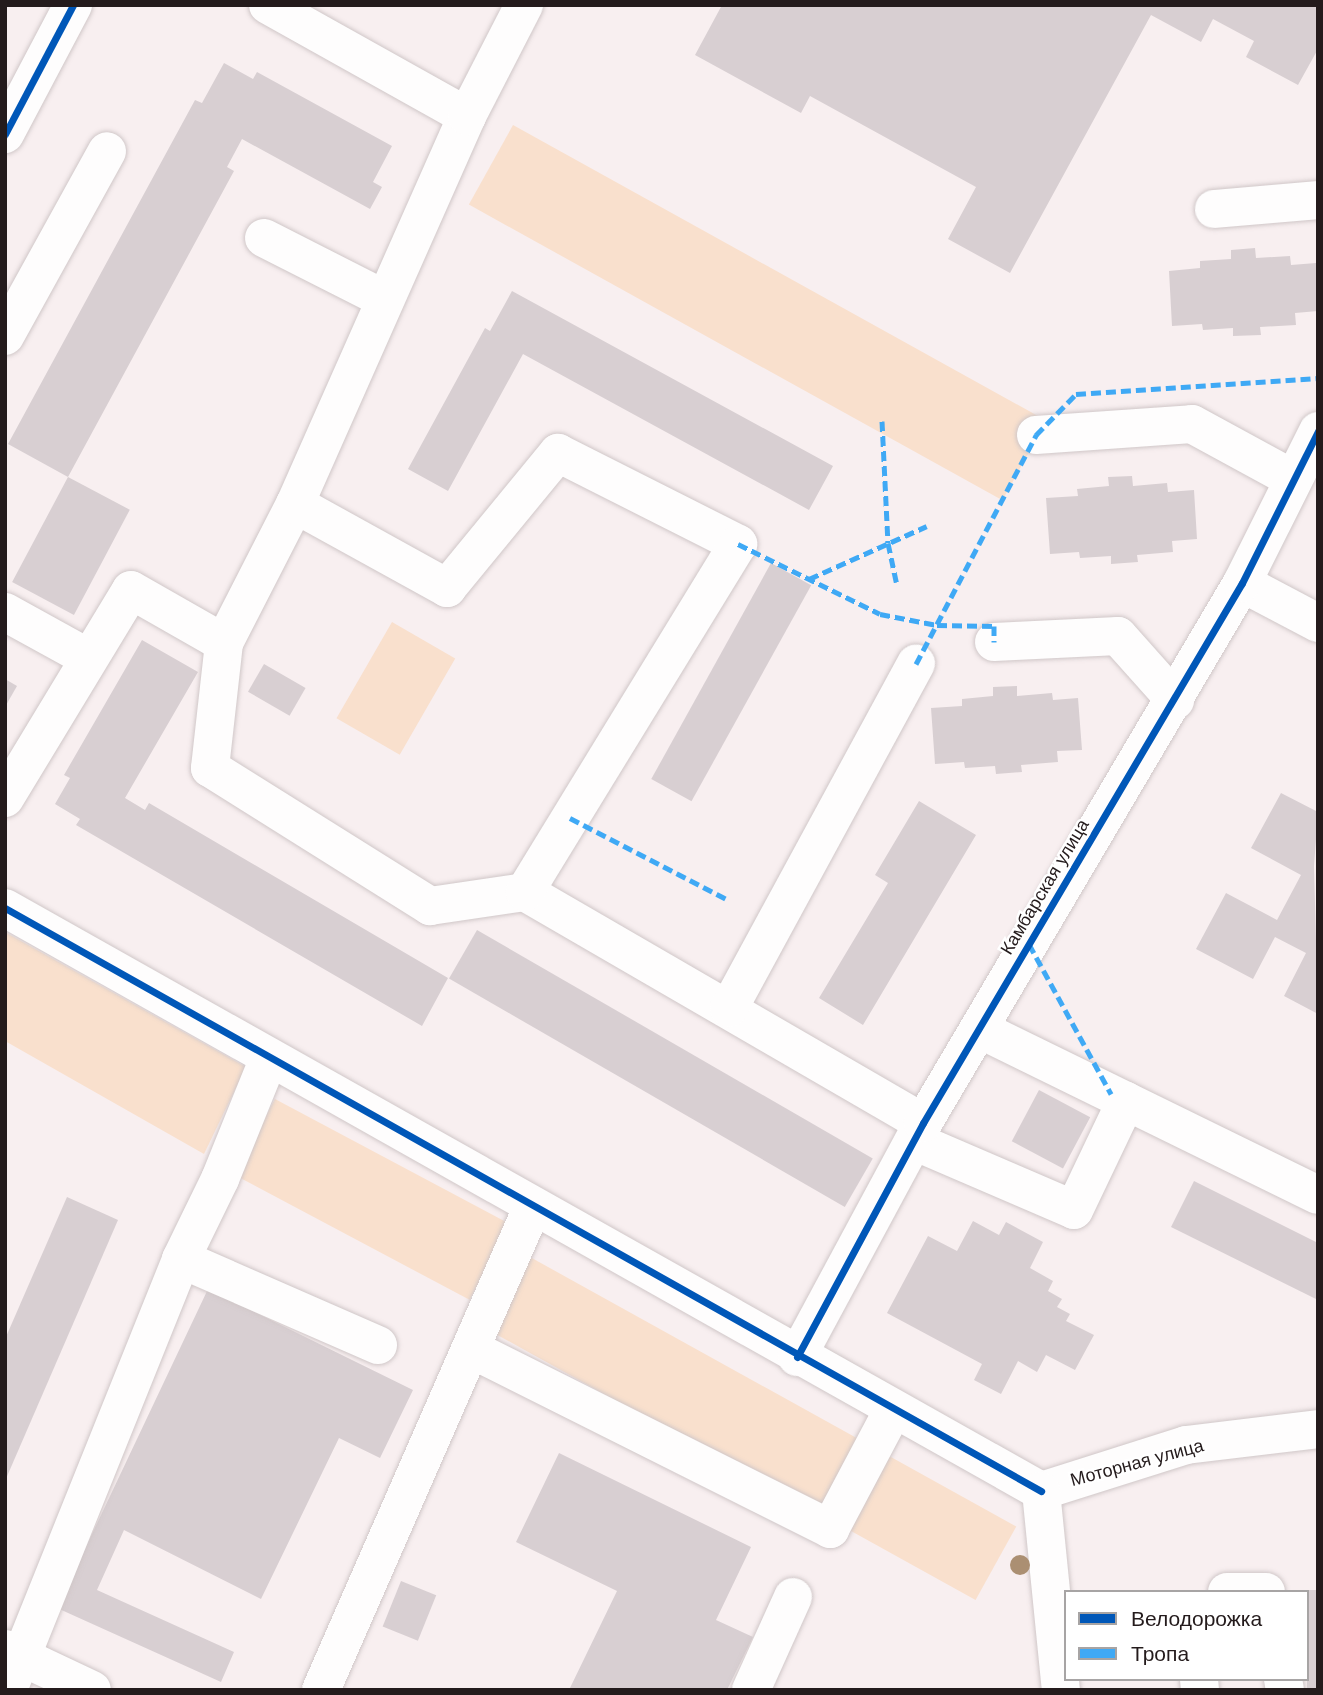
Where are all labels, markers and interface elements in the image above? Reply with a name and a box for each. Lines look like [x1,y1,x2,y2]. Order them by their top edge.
street label: Камбарская улица [996,815,1094,959]
street label: Моторная улица [1068,1435,1206,1491]
legend [1064,1590,1309,1681]
text: Велодорожка [1131,1607,1262,1630]
text: Тропа [1131,1642,1189,1665]

